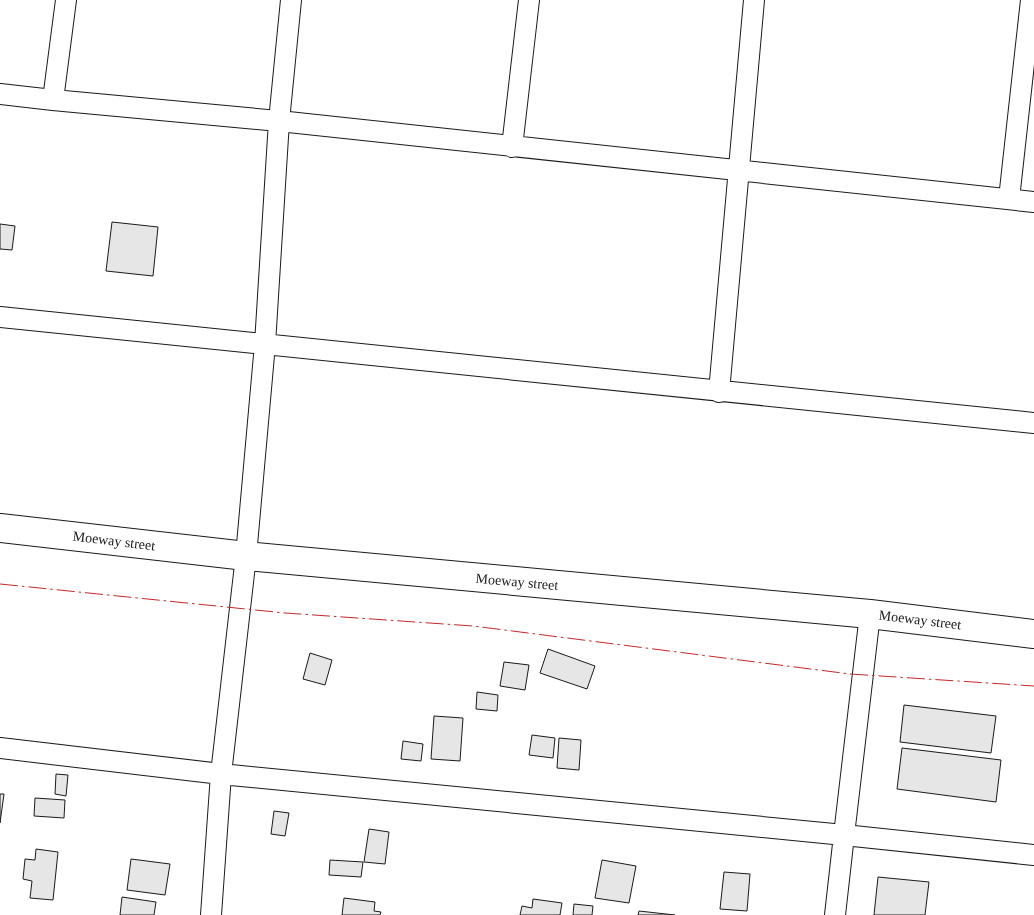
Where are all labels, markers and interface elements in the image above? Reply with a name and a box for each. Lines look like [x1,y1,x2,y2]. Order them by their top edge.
street label: Moeway street [72,529,156,554]
street label: Moeway street [475,571,559,593]
street label: Moeway street [878,608,962,633]

